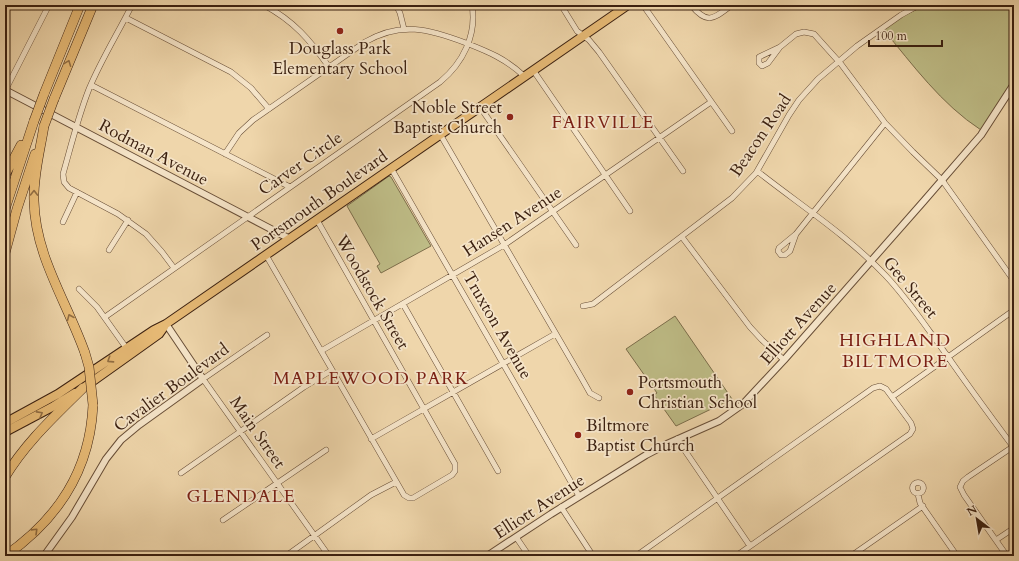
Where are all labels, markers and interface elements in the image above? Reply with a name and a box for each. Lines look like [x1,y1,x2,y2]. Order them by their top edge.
scale bar [869,22,942,48]
marker: Douglass Park Elementary School [335,26,345,36]
text: 100 m [875,28,908,44]
place label: Douglass Park Elementary School [272,37,408,80]
one-way arrow [64,60,72,67]
street label: Beacon Road [724,89,797,181]
place label: Noble Street Baptist Church [393,96,503,139]
district label: FAIRVILLE [552,110,654,135]
marker: Noble Street Baptist Church [505,112,515,122]
street label: Rodman Avenue [95,114,213,191]
street label: Carver Circle [254,126,347,201]
street label: Portsmouth Boulevard [246,145,392,256]
street label: Hansen Avenue [458,181,566,262]
one-way arrow [30,190,38,196]
street label: Woodstock Street [330,230,415,354]
street label: Gee Street [878,251,944,324]
street label: Truxton Avenue [458,267,538,383]
street label: Elliott Avenue [755,277,842,370]
one-way arrow [67,313,75,321]
district label: HIGHLAND BILTMORE [839,328,951,374]
street label: Cavalier Boulevard [109,338,234,437]
one-way arrow [107,355,114,363]
district label: MAPLEWOOD PARK [273,366,469,391]
place label: Portsmouth Christian School [638,371,758,414]
marker: Portsmouth Christian School [625,387,635,397]
street label: Main Street [224,392,291,474]
one-way arrow [35,411,43,419]
place label: Biltmore Baptist Church [586,414,695,457]
marker: Biltmore Baptist Church [573,430,583,440]
street label: Elliott Avenue [490,469,589,544]
district label: GLENDALE [186,484,296,509]
north arrow [957,499,997,539]
text: N [964,502,980,520]
one-way arrow [30,528,38,536]

